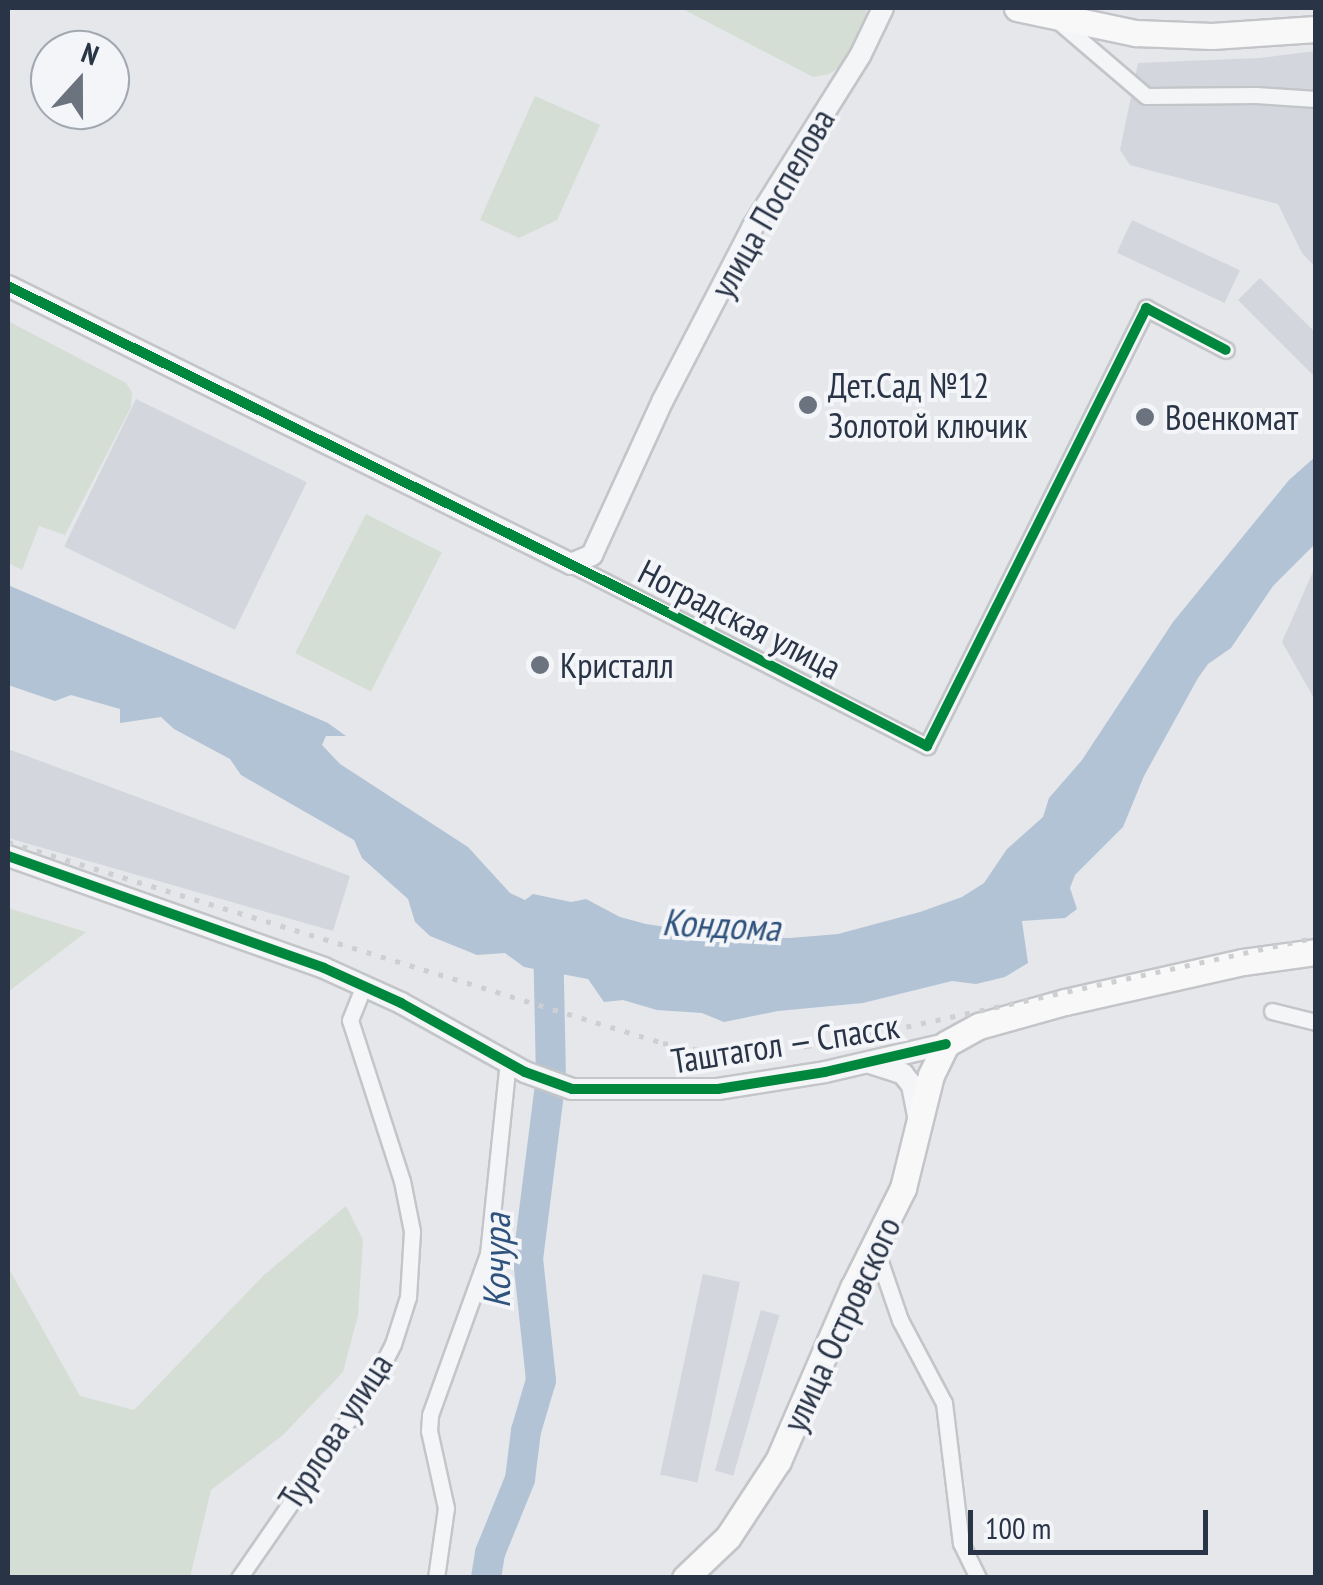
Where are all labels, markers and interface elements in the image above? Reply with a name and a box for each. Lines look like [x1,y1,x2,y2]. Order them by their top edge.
north arrow [30,30,130,130]
text: N [77,33,104,73]
street label: улица Поспелова [701,101,843,305]
place label: Дет.Сад №12 Золотой ключик [828,364,1027,446]
marker: Дет.Сад №12 Золотой ключик [797,394,819,416]
place label: Военкомат [1165,396,1298,438]
marker: Военкомат [1134,406,1156,428]
street label: Ноградская улица [632,550,848,688]
place label: Кристалл [560,644,674,686]
marker: Кристалл [529,654,551,676]
water label: Кондома [661,898,781,950]
street label: Таштагол — Спасск [667,1004,903,1082]
street label: улица Островского [773,1210,909,1438]
water label: Кочура [473,1214,519,1308]
street label: Турлова улица [269,1345,401,1517]
scale bar [973,1490,1213,1552]
text: 100 m [985,1508,1051,1547]

